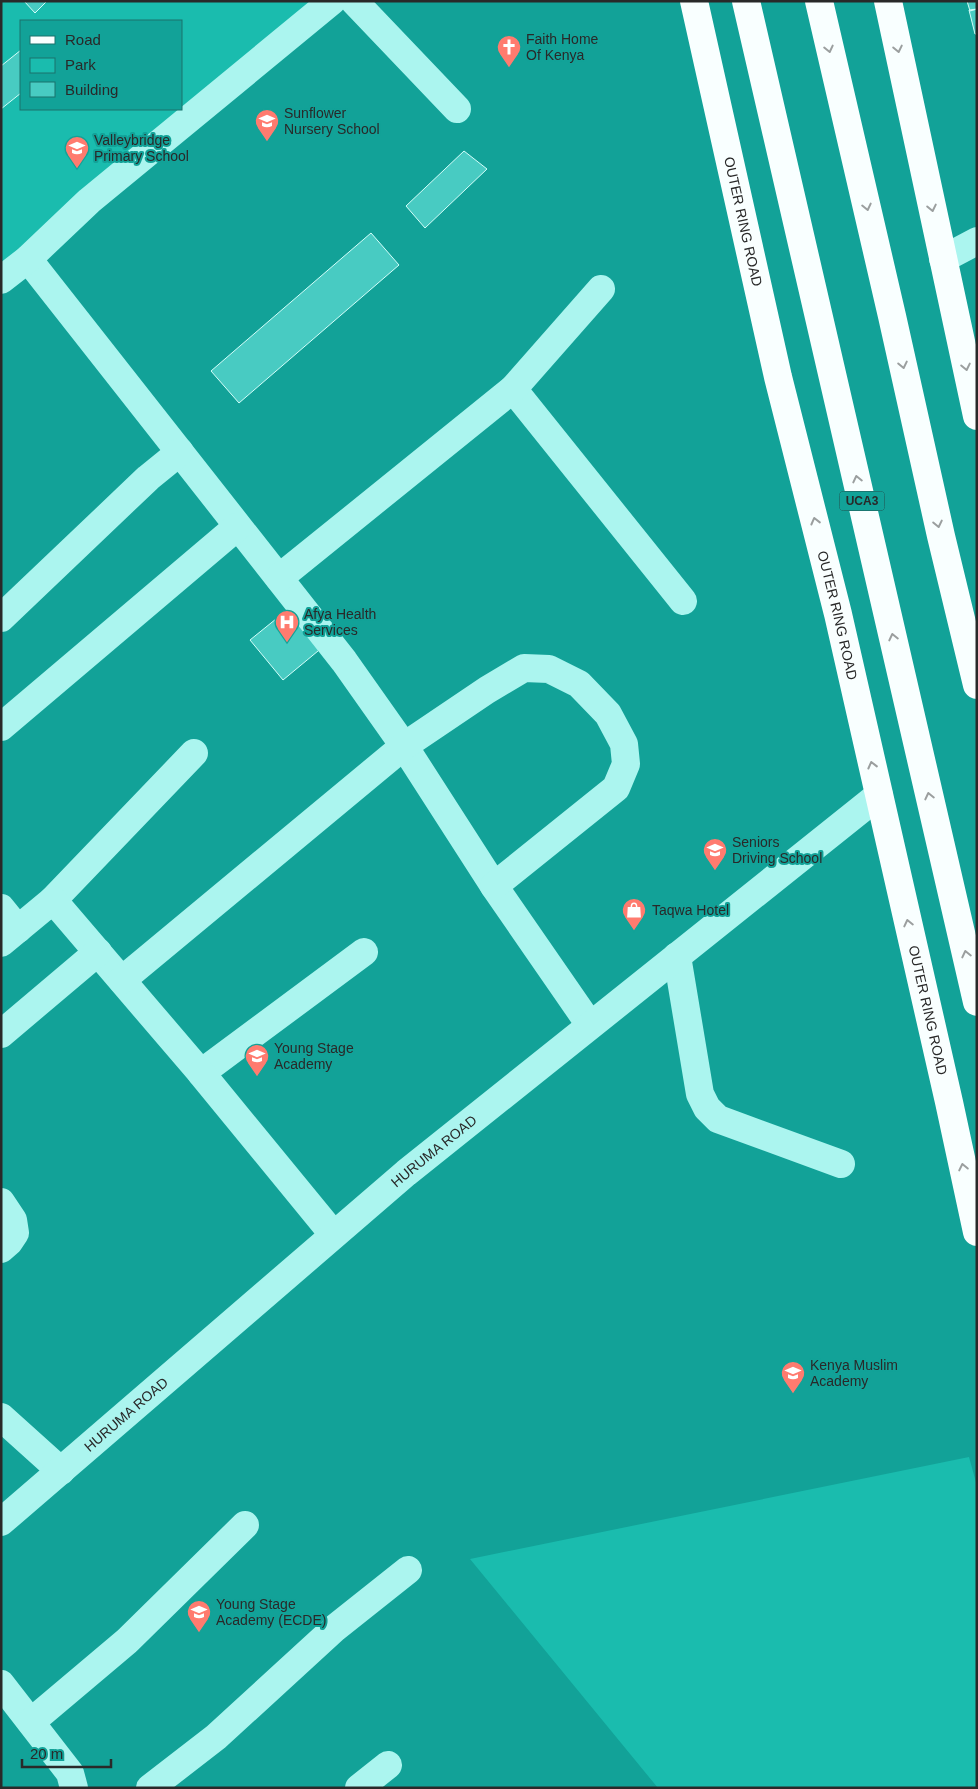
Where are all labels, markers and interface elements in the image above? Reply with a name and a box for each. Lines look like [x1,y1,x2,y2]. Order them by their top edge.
legend [20,20,182,110]
text: Road [65,31,101,48]
place label: Faith Home Of Kenya [526,31,599,63]
church icon: Faith Home Of Kenya [496,34,522,68]
one-way arrow [823,44,834,53]
one-way arrow [892,44,903,53]
text: Park [65,56,96,73]
text: Building [65,81,118,98]
place label: Sunflower Nursery School [284,105,380,137]
school or university icon: Sunflower Nursery School [254,108,280,142]
place label: Valleybridge Primary School [94,132,189,164]
school or university icon: Valleybridge Primary School [64,135,90,169]
street label: OUTER RING ROAD [721,155,766,288]
one-way arrow [861,203,872,212]
one-way arrow [926,203,937,212]
one-way arrow [897,361,908,370]
one-way arrow [960,362,971,371]
one-way arrow [852,474,863,483]
road number: UCA3 [840,492,884,511]
one-way arrow [810,517,821,526]
one-way arrow [932,520,943,529]
street label: OUTER RING ROAD [814,549,861,682]
place label: Afya Health Services [304,606,376,638]
hospital icon: Afya Health Services [274,609,300,643]
one-way arrow [888,633,899,642]
one-way arrow [867,760,878,769]
one-way arrow [924,791,934,800]
place label: Seniors Driving School [732,834,822,866]
school or university icon: Seniors Driving School [702,837,728,871]
shop icon: Taqwa Hotel [621,897,647,931]
place label: Taqwa Hotel [652,902,729,918]
one-way arrow [903,919,914,928]
street label: OUTER RING ROAD [906,944,951,1076]
one-way arrow [961,950,972,959]
place label: Young Stage Academy [274,1040,354,1072]
school or university icon: Young Stage Academy [244,1043,270,1077]
street label: HURUMA ROAD [388,1112,480,1190]
one-way arrow [958,1163,969,1172]
place label: Kenya Muslim Academy [810,1357,898,1389]
school or university icon: Kenya Muslim Academy [780,1360,806,1394]
street label: HURUMA ROAD [81,1374,171,1455]
place label: Young Stage Academy (ECDE) [216,1596,326,1628]
school or university icon: Young Stage Academy (ECDE) [186,1599,212,1633]
scale bar [22,1736,111,1768]
text: 20 m [30,1745,63,1762]

